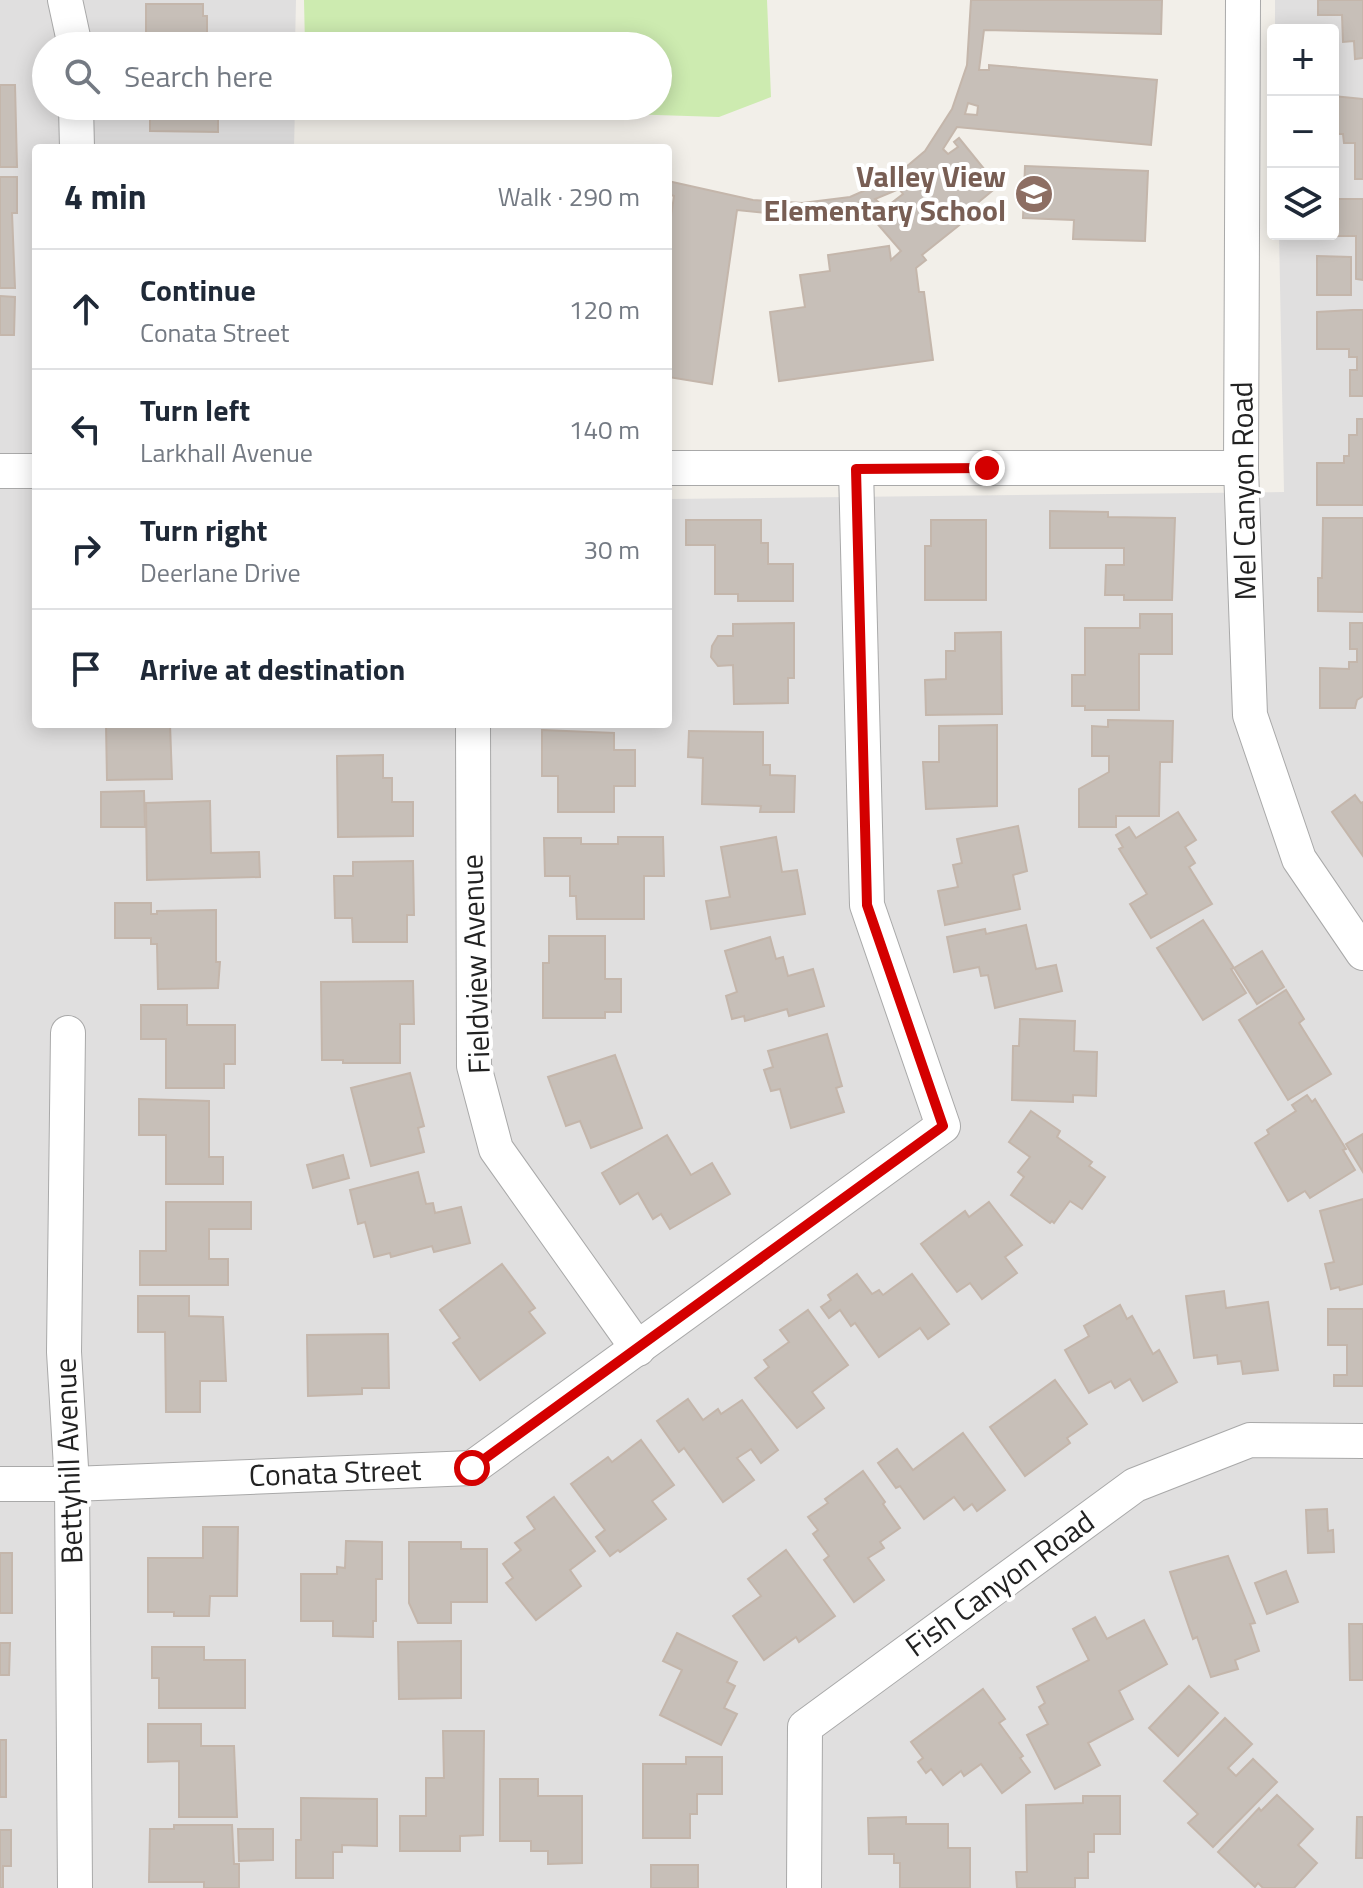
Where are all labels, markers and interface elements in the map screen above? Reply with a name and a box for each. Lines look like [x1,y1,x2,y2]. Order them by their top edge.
map controls [1267,24,1339,240]
button: + [1267,24,1339,96]
search box [32,32,672,120]
text: Search here [124,53,273,99]
icon: search [60,54,104,98]
button: − [1267,96,1339,168]
place label: Valley View Elementary School [764,153,1006,233]
button: layers [1267,168,1339,240]
text: 4 min [64,170,147,222]
school or university icon: Valley View Elementary School [1013,173,1055,215]
text: Walk · 290 m [498,177,640,216]
text: Continue [140,267,256,313]
icon: ahead [64,287,108,331]
text: 120 m [569,290,640,329]
text: Conata Street [140,313,290,352]
street label: Mel Canyon Road [1218,381,1268,601]
text: Turn left [140,387,250,433]
icon: left [64,407,108,451]
text: 140 m [569,410,640,449]
text: Larkhall Avenue [140,433,313,472]
route end [969,450,1005,486]
text: Turn right [140,507,268,553]
icon: right [64,527,108,571]
text: 30 m [583,530,640,569]
text: Deerlane Drive [140,553,301,592]
text: Arrive at destination [140,646,405,692]
icon: arrive [64,647,108,691]
street label: Fieldview Avenue [448,853,502,1075]
street label: Bettyhill Avenue [41,1357,95,1565]
street label: Conata Street [248,1446,422,1498]
route start [454,1450,490,1486]
street label: Fish Canyon Road [895,1499,1104,1668]

